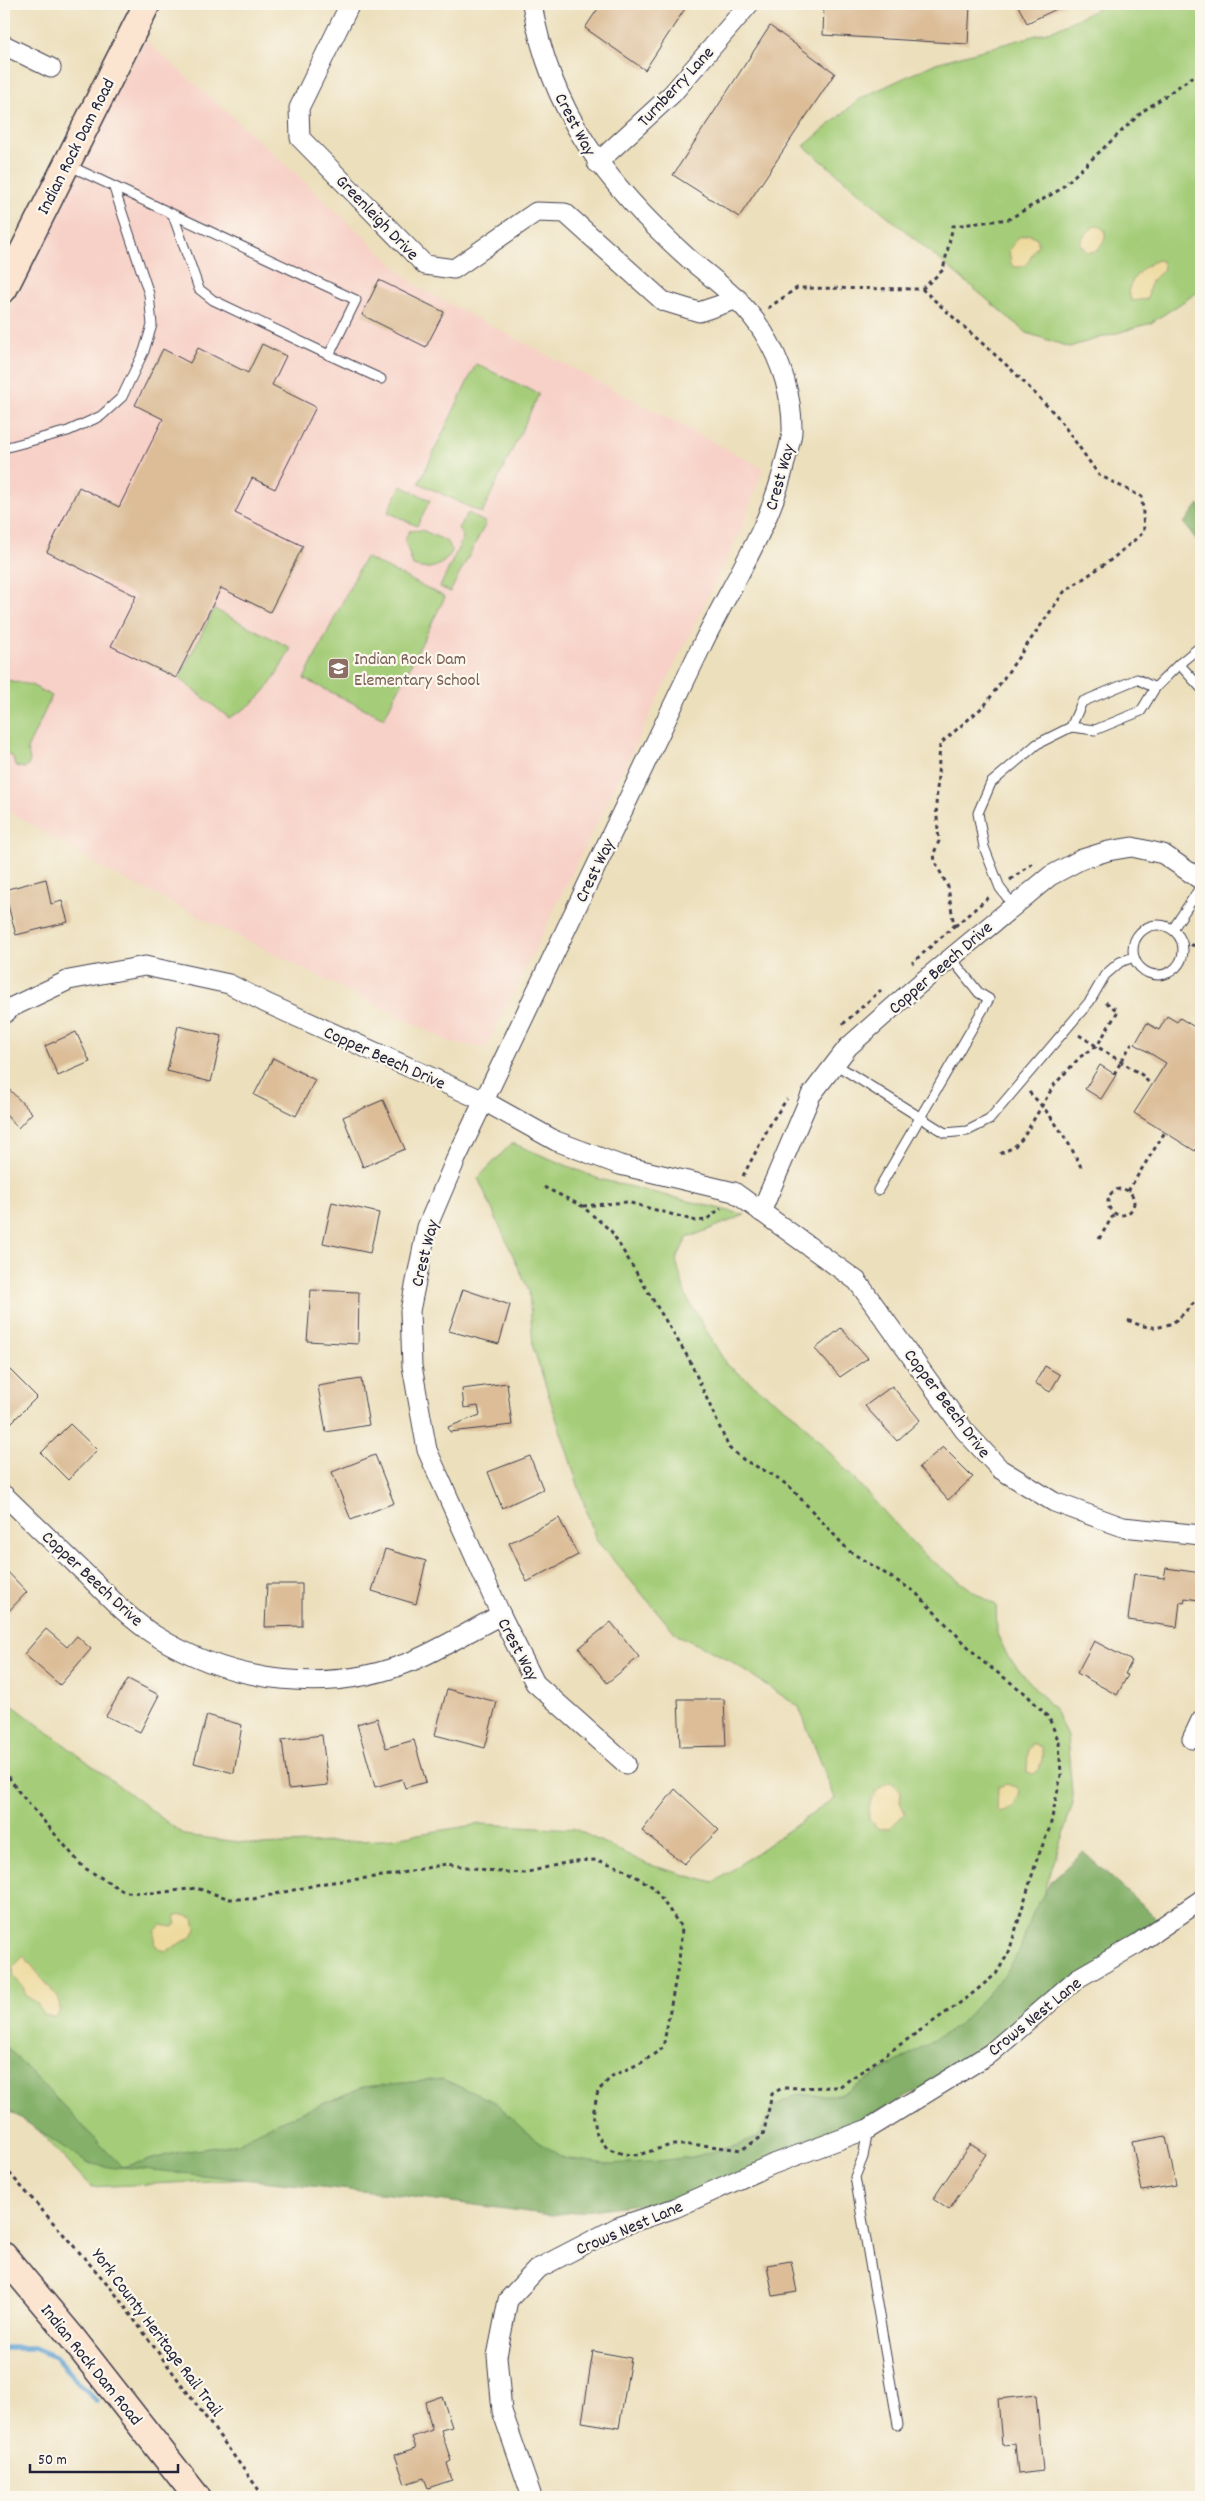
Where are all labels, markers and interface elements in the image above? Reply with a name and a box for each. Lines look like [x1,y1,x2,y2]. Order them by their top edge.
street label: Turnberry Lane [633,42,721,134]
street label: Indian Rock Dam Road [32,75,122,220]
street label: Crest Way [547,89,601,162]
street label: Greenleigh Drive [329,170,424,267]
street label: Crest Way [760,441,803,514]
place label: Indian Rock Dam Elementary School [354,648,481,694]
school or university icon: Indian Rock Dam Elementary School [326,656,350,680]
street label: Crest Way [570,834,623,907]
street label: Copper Beech Drive [884,916,999,1021]
street label: Copper Beech Drive [319,1021,449,1097]
street label: Crest Way [406,1217,447,1290]
street label: Copper Beech Drive [897,1345,995,1464]
street label: Copper Beech Drive [35,1526,148,1634]
street label: Crest Way [490,1614,544,1687]
street label: Crows Nest Lane [983,1972,1088,2064]
street label: Crows Nest Lane [573,2195,687,2263]
street label: York County Heritage Rail Trail [84,2244,228,2423]
street label: Indian Rock Dam Road [33,2299,147,2432]
scale bar [30,2441,178,2473]
text: 50 m [38,2450,67,2472]

